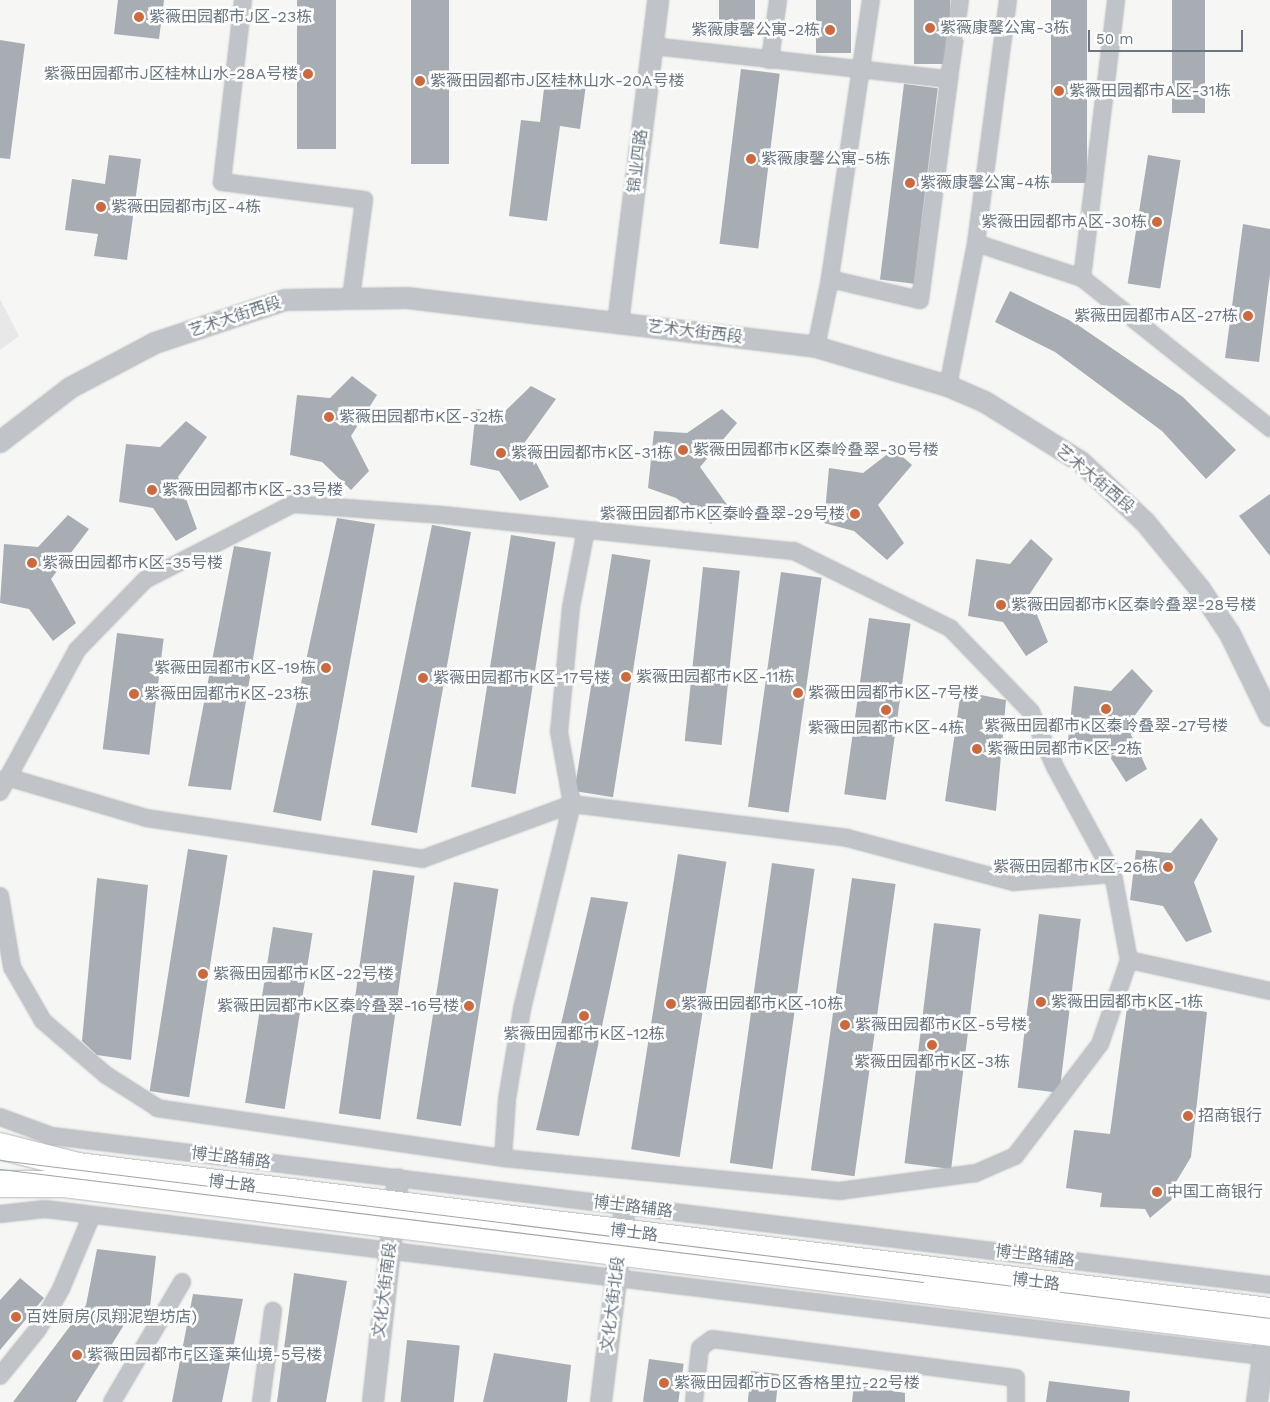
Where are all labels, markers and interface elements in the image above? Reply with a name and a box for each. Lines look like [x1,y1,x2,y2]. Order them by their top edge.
place label: 紫薇田园都市J区-23栋 [149,7,312,27]
marker: 紫薇田园都市J区-23栋 [133,11,145,23]
place label: 紫薇康馨公寓-3栋 [940,18,1069,38]
place label: 紫薇康馨公寓-2栋 [691,20,820,40]
scale bar [1090,20,1245,52]
marker: 紫薇康馨公寓-3栋 [924,22,936,34]
marker: 紫薇康馨公寓-2栋 [824,24,836,36]
text: 50 m [1096,30,1133,48]
place label: 紫薇田园都市J区桂林山水-28A号楼 [44,64,298,84]
marker: 紫薇田园都市J区桂林山水-28A号楼 [302,68,314,80]
place label: 紫薇田园都市J区桂林山水-20A号楼 [430,71,684,91]
marker: 紫薇田园都市J区桂林山水-20A号楼 [414,75,426,87]
place label: 紫薇田园都市A区-31栋 [1069,81,1231,101]
marker: 紫薇田园都市A区-31栋 [1053,85,1065,97]
street label: 锦业四路 [625,128,651,194]
place label: 紫薇康馨公寓-5栋 [761,149,890,169]
marker: 紫薇康馨公寓-5栋 [745,153,757,165]
place label: 紫薇康馨公寓-4栋 [920,173,1050,193]
marker: 紫薇康馨公寓-4栋 [904,177,916,189]
place label: 紫薇田园都市j区-4栋 [111,197,261,217]
marker: 紫薇田园都市j区-4栋 [95,201,107,213]
place label: 紫薇田园都市A区-30栋 [981,212,1147,232]
marker: 紫薇田园都市A区-30栋 [1151,216,1163,228]
street label: 艺术大街西段 [186,293,284,341]
place label: 紫薇田园都市A区-27栋 [1074,306,1238,326]
marker: 紫薇田园都市A区-27栋 [1242,310,1254,322]
street label: 艺术大街西段 [646,317,744,347]
place label: 紫薇田园都市K区-32栋 [339,407,504,427]
marker: 紫薇田园都市K区-32栋 [323,411,335,423]
place label: 紫薇田园都市K区秦岭叠翠-30号楼 [693,440,939,460]
street label: 艺术大街西段 [1052,441,1138,517]
place label: 紫薇田园都市K区-31栋 [511,443,673,463]
marker: 紫薇田园都市K区秦岭叠翠-30号楼 [677,444,689,456]
marker: 紫薇田园都市K区-31栋 [495,447,507,459]
place label: 紫薇田园都市K区-33号楼 [162,480,343,500]
marker: 紫薇田园都市K区-33号楼 [146,484,158,496]
place label: 紫薇田园都市K区秦岭叠翠-29号楼 [600,504,845,524]
marker: 紫薇田园都市K区秦岭叠翠-29号楼 [849,508,861,520]
place label: 紫薇田园都市K区-35号楼 [42,553,223,573]
marker: 紫薇田园都市K区-35号楼 [26,557,38,569]
place label: 紫薇田园都市K区秦岭叠翠-28号楼 [1011,595,1256,615]
marker: 紫薇田园都市K区秦岭叠翠-28号楼 [995,599,1007,611]
place label: 紫薇田园都市K区-19栋 [154,658,316,678]
marker: 紫薇田园都市K区-19栋 [320,662,332,674]
place label: 紫薇田园都市K区-11栋 [636,667,794,687]
place label: 紫薇田园都市K区-17号楼 [433,668,610,688]
marker: 紫薇田园都市K区-11栋 [620,671,632,683]
marker: 紫薇田园都市K区-17号楼 [417,672,429,684]
place label: 紫薇田园都市K区-7号楼 [808,683,979,703]
place label: 紫薇田园都市K区-23栋 [144,684,309,704]
marker: 紫薇田园都市K区-7号楼 [792,687,804,699]
marker: 紫薇田园都市K区-23栋 [128,688,140,700]
marker: 紫薇田园都市K区秦岭叠翠-27号楼 [1100,703,1112,715]
marker: 紫薇田园都市K区-4栋 [880,704,892,716]
place label: 紫薇田园都市K区秦岭叠翠-27号楼 [984,716,1228,736]
place label: 紫薇田园都市K区-4栋 [808,718,964,738]
place label: 紫薇田园都市K区-2栋 [987,739,1142,759]
marker: 紫薇田园都市K区-2栋 [971,743,983,755]
place label: 紫薇田园都市K区-26栋 [993,857,1158,877]
marker: 紫薇田园都市K区-26栋 [1162,861,1174,873]
place label: 紫薇田园都市K区-22号楼 [213,964,394,984]
marker: 紫薇田园都市K区-22号楼 [197,968,209,980]
place label: 紫薇田园都市K区-1栋 [1051,992,1203,1012]
place label: 紫薇田园都市K区-10栋 [681,994,843,1014]
place label: 紫薇田园都市K区秦岭叠翠-16号楼 [217,996,459,1016]
marker: 紫薇田园都市K区-1栋 [1035,996,1047,1008]
marker: 紫薇田园都市K区-10栋 [665,998,677,1010]
marker: 紫薇田园都市K区秦岭叠翠-16号楼 [463,1000,475,1012]
marker: 紫薇田园都市K区-12栋 [578,1010,590,1022]
place label: 紫薇田园都市K区-5号楼 [855,1015,1027,1035]
marker: 紫薇田园都市K区-5号楼 [839,1019,851,1031]
place label: 紫薇田园都市K区-12栋 [503,1024,665,1044]
marker: 紫薇田园都市K区-3栋 [926,1039,938,1051]
place label: 紫薇田园都市K区-3栋 [854,1052,1010,1072]
place label: 招商银行 [1198,1106,1262,1126]
marker: 招商银行 [1182,1110,1194,1122]
street label: 博士路辅路 [190,1144,272,1172]
street label: 博士路 [207,1172,257,1196]
place label: 中国工商银行 [1167,1182,1263,1202]
marker: 中国工商银行 [1151,1186,1163,1198]
street label: 博士路辅路 [592,1193,674,1221]
street label: 博士路 [609,1221,659,1245]
street label: 文化大街南段 [370,1241,400,1339]
street label: 博士路辅路 [994,1242,1076,1270]
street label: 文化大街北段 [598,1255,628,1353]
street label: 博士路 [1011,1270,1061,1294]
place label: 百姓厨房(凤翔泥塑坊店) [26,1307,197,1327]
marker: 百姓厨房(凤翔泥塑坊店) [10,1311,22,1323]
place label: 紫薇田园都市F区蓬莱仙境-5号楼 [87,1345,322,1365]
marker: 紫薇田园都市F区蓬莱仙境-5号楼 [71,1349,83,1361]
place label: 紫薇田园都市D区香格里拉-22号楼 [674,1373,920,1393]
marker: 紫薇田园都市D区香格里拉-22号楼 [658,1377,670,1389]

